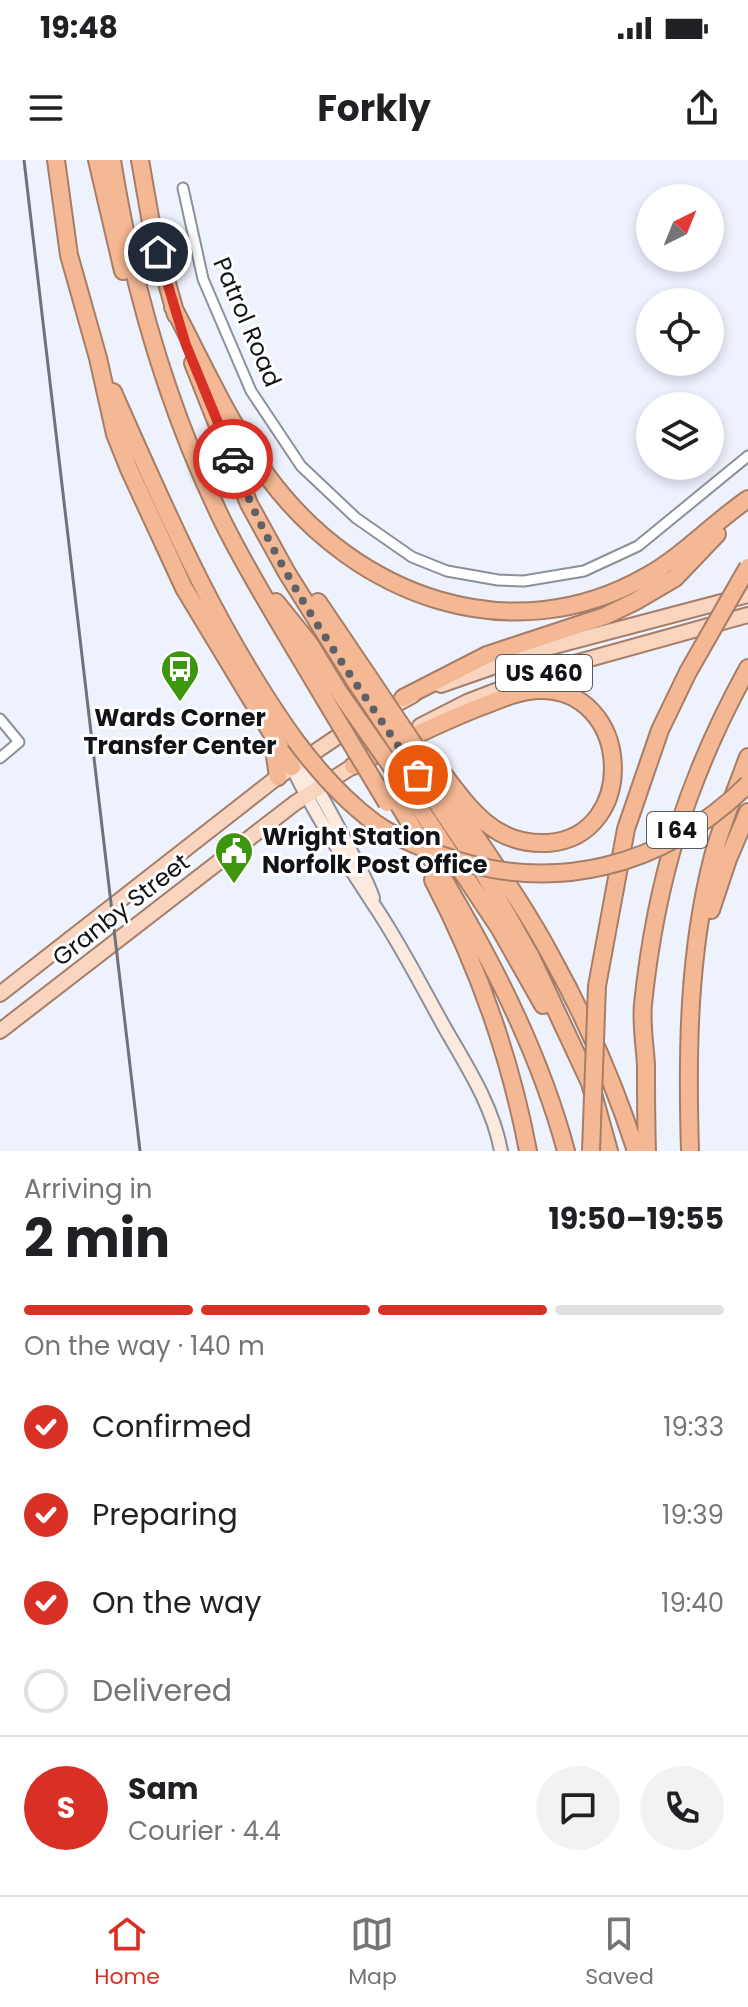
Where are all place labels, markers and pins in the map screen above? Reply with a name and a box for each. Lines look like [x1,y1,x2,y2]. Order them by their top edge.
pin [124,218,192,286]
bus stop icon: Wards Corner Transfer Center [159,648,201,703]
place label: Wards Corner Transfer Center [83,701,277,762]
pin [384,741,452,809]
place label: Wright Station Norfolk Post Office [262,820,488,881]
public building icon: Wright Station Norfolk Post Office [213,830,255,885]

